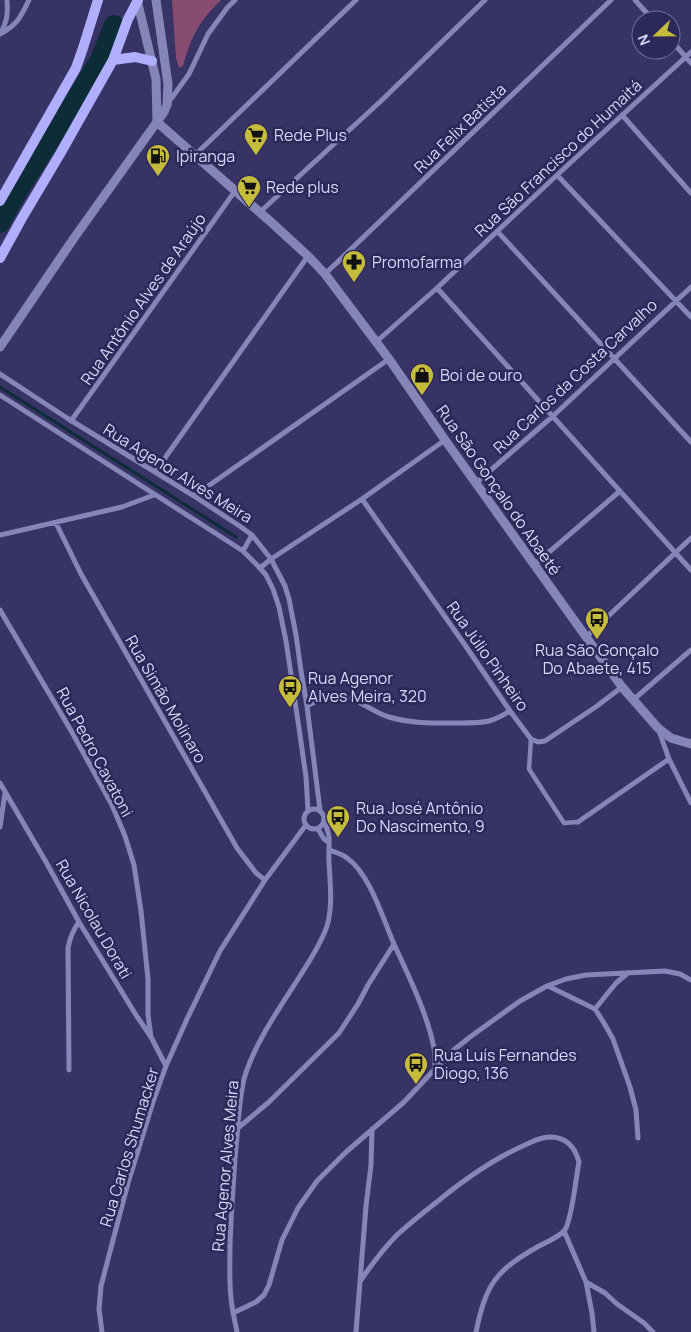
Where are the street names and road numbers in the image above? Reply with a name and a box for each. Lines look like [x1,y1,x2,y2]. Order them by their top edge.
street label: Rua São Francisco do Humaitá [470,75,646,241]
street label: Rua Felix Batista [409,78,511,178]
street label: Rua Antônio Alves de Araújo [75,209,211,389]
street label: Rua Carlos da Costa Carvalho [488,294,662,458]
street label: Rua São Gonçalo do Abaeté [432,400,566,580]
street label: Rua Agenor Alves Meira [99,418,257,528]
street label: Rua Júlio Pinheiro [442,597,534,715]
street label: Rua Simão Molinaro [120,631,212,767]
street label: Rua Pedro Cavatoni [52,683,138,821]
street label: Rua Nicolau Dorati [51,855,137,983]
street label: Rua Carlos Shumacker [94,1064,164,1229]
street label: Rua Agenor Alves Meira [207,1079,243,1253]

